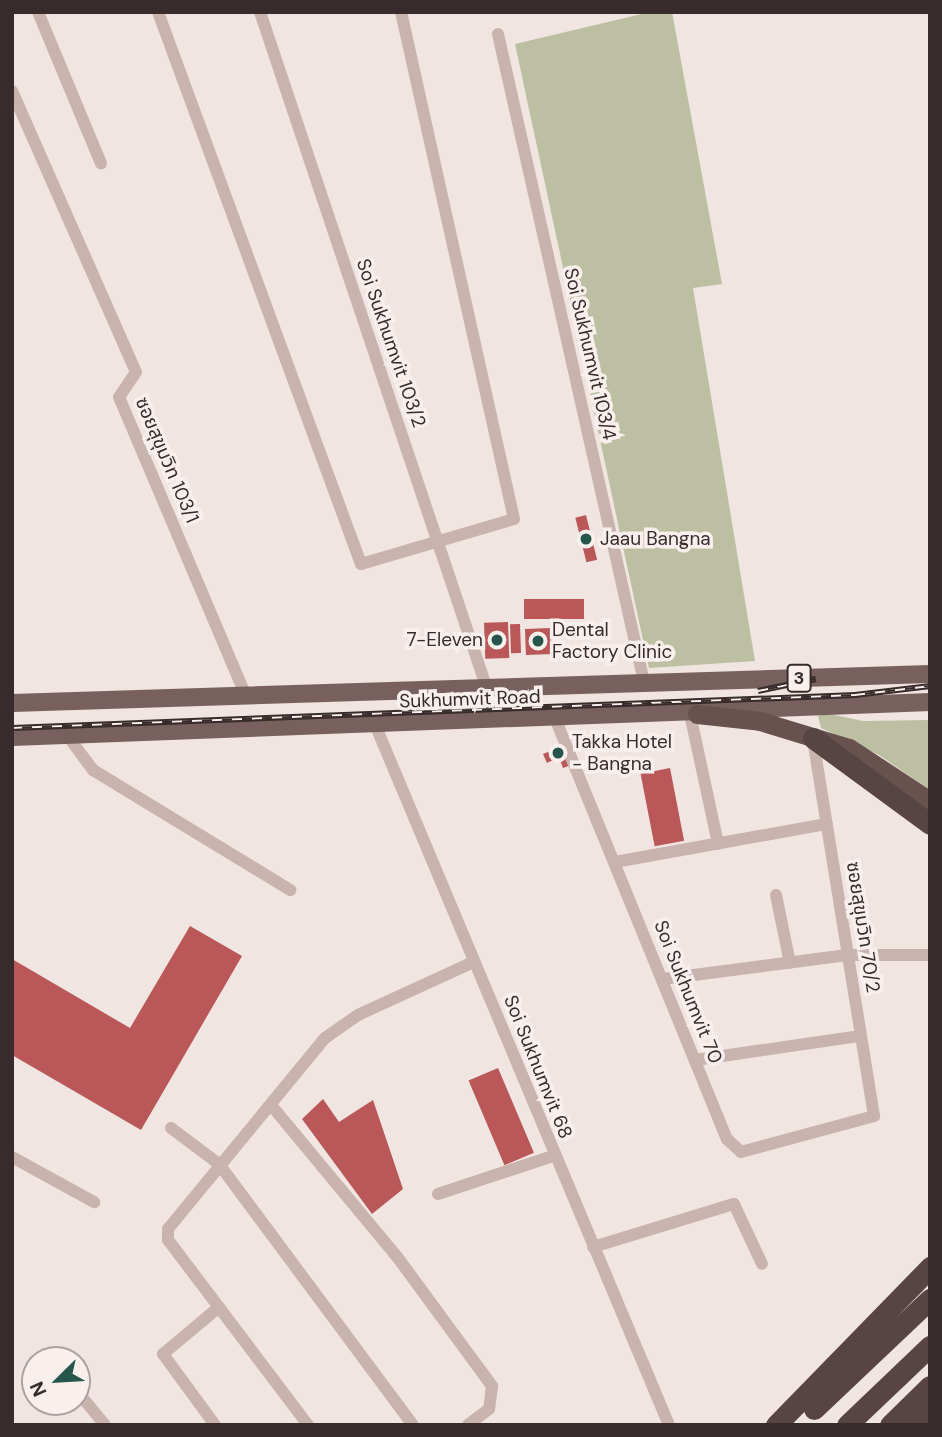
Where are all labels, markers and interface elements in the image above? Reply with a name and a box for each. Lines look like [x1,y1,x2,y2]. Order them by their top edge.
street label: Soi Sukhumvit 103/2 [351,256,431,430]
street label: Soi Sukhumvit 103/4 [559,266,621,442]
street label: ซอยสุขุมวิท 103/1 [130,394,204,526]
place label: Jaau Bangna [600,528,711,550]
marker: Jaau Bangna [578,531,594,547]
place label: Dental Factory Clinic [552,619,672,663]
place label: 7-Eleven [407,629,483,651]
marker: 7-Eleven [489,632,505,648]
marker: Dental Factory Clinic [530,633,546,649]
road number: 3 [785,664,813,692]
street label: Sukhumvit Road [399,685,541,713]
place label: Takka Hotel - Bangna [572,731,672,775]
marker: Takka Hotel - Bangna [550,745,566,761]
street label: ซอยสุขุมวิท 70/2 [841,860,885,994]
street label: Soi Sukhumvit 70 [649,917,727,1067]
street label: Soi Sukhumvit 68 [499,992,577,1142]
north arrow [21,1346,91,1416]
text: N [24,1378,52,1400]

